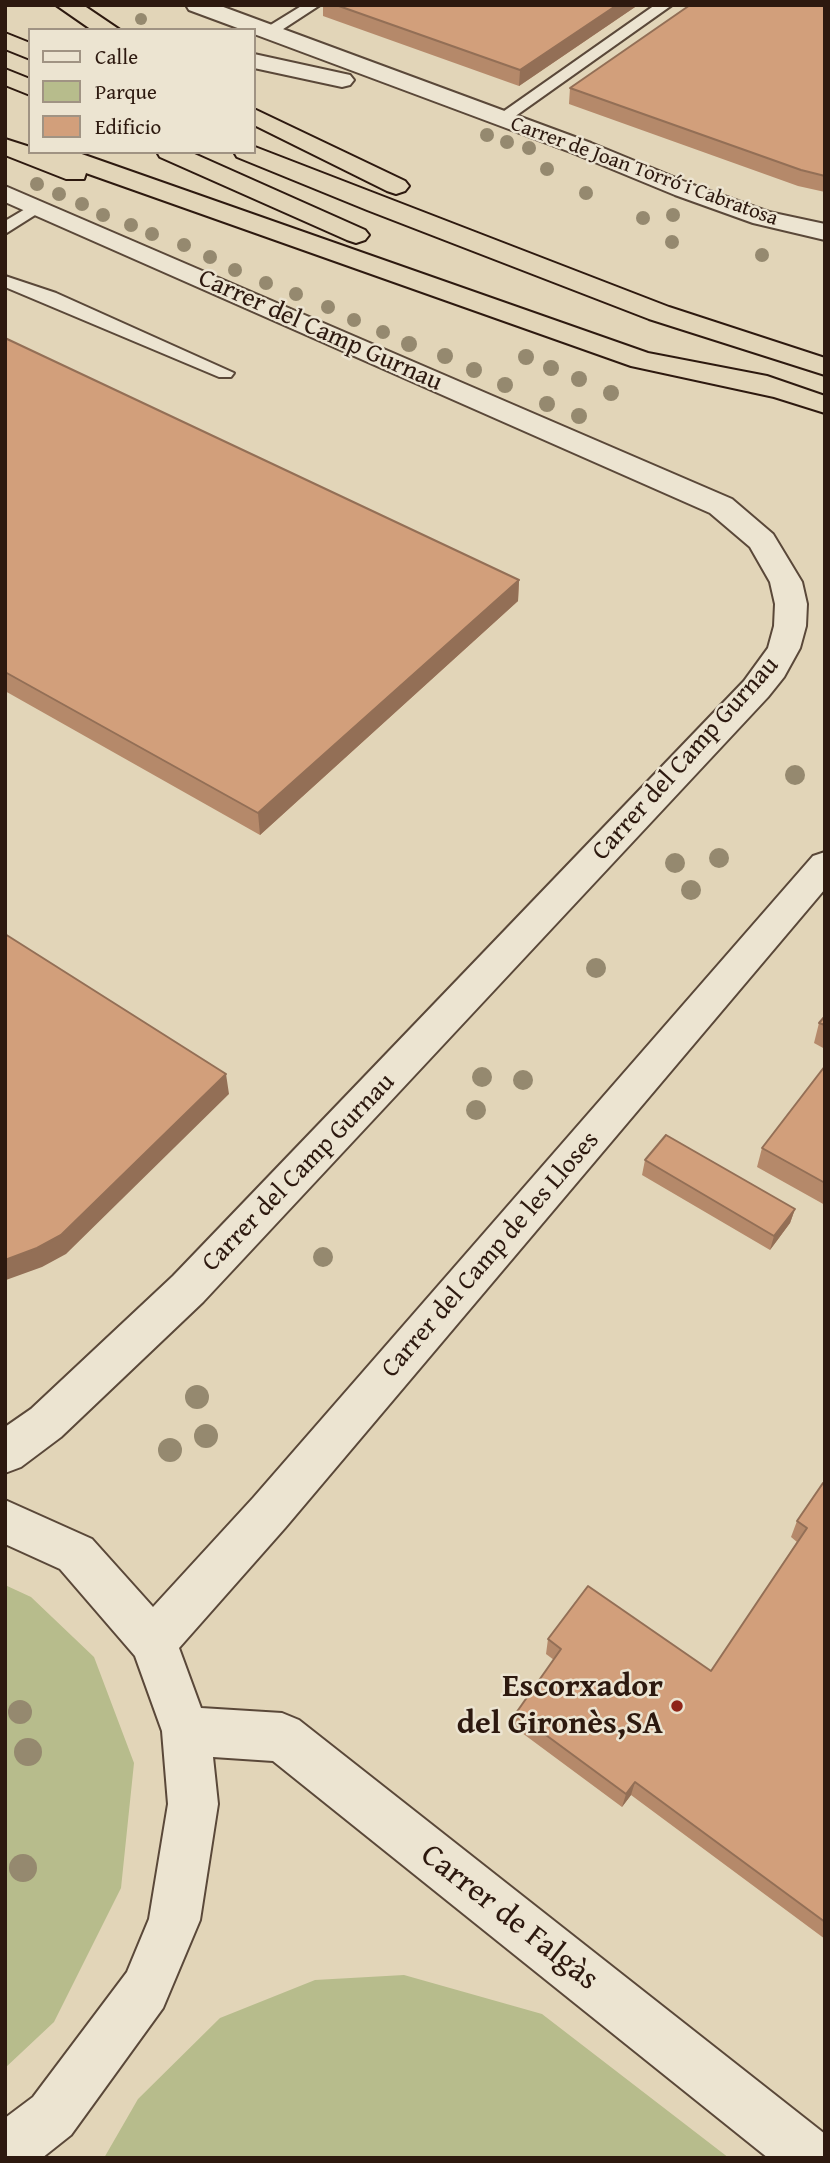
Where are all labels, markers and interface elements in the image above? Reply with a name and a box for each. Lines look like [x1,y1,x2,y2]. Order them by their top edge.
legend [28,28,256,154]
text: Calle [95,41,138,72]
text: Parque [95,76,157,107]
text: Edificio [95,111,161,142]
street label: Carrer de Joan Torró i Cabratosa [507,112,781,232]
street label: Carrer del Camp Gurnau [193,263,447,399]
street label: Carrer del Camp Gurnau [586,651,786,867]
street label: Carrer del Camp Gurnau [196,1067,402,1279]
street label: Carrer del Camp de les Lloses [376,1126,606,1384]
place label: Escorxador del Gironès,SA [457,1669,663,1744]
marker: Escorxador del Gironès,SA [669,1698,685,1714]
street label: Carrer de Falgàs [412,1837,606,1999]

